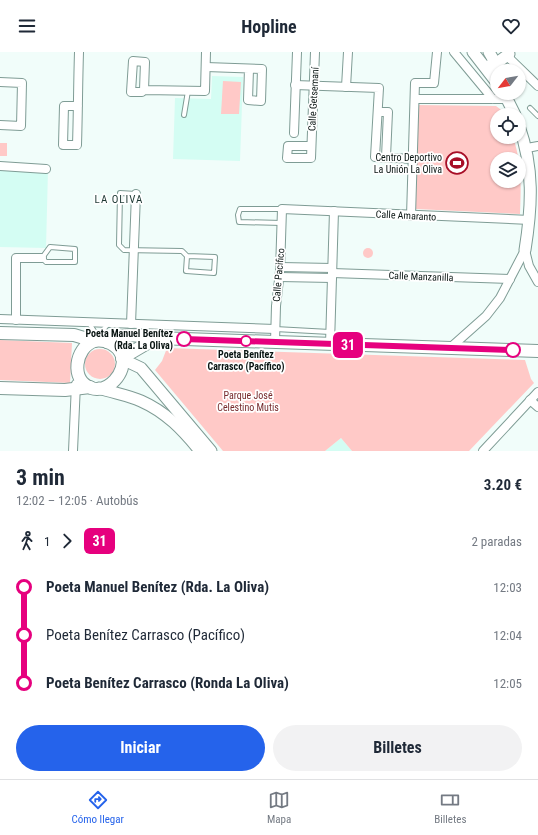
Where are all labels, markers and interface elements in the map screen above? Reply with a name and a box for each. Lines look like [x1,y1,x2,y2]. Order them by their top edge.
icon: menu [16,15,38,37]
icon: heart [500,15,522,37]
text: Hopline [241,16,297,37]
north arrow [490,64,526,100]
map controls [490,64,526,188]
street label: Calle Getsemaní [306,66,321,131]
button: locate [490,108,526,144]
sports icon: Centro Deportivo La Unión La Oliva [444,150,470,176]
place label: Centro Deportivo La Unión La Oliva [374,152,442,175]
button: layers [490,152,526,188]
district label: LA OLIVA [95,193,143,206]
street label: Calle Amaranto [375,208,436,223]
street label: Calle Pacifico [271,248,286,302]
street label: Calle Manzanilla [388,270,454,283]
place label: Poeta Manuel Benítez (Rda. La Oliva) [85,328,173,352]
marker: Poeta Manuel Benítez (Rda. La Oliva) [176,331,192,347]
line badge: 31 [330,332,366,358]
marker: Poeta Benítez Carrasco (Pacífico) [240,335,252,347]
text: 31 [341,337,355,353]
unlabelled marker [505,342,521,358]
place label: Poeta Benítez Carrasco (Pacífico) [207,349,285,373]
park label: Parque José Celestino Mutis [217,390,279,413]
text: 3 min [16,465,65,490]
text: 3.20 € [484,476,522,494]
text: 12:02 – 12:05 · Autobús [16,493,139,508]
icon: walk [16,530,38,552]
icon: forward [56,530,78,552]
text: 31 [92,533,107,549]
text: 1 [44,534,50,549]
text: 2 paradas [471,534,522,549]
text: Poeta Manuel Benítez (Rda. La Oliva) [46,578,269,596]
text: 12:03 [493,580,522,595]
text: Poeta Benítez Carrasco (Pacífico) [46,626,245,644]
text: 12:04 [493,628,522,643]
text: Poeta Benítez Carrasco (Ronda La Oliva) [46,674,289,692]
text: 12:05 [493,676,522,691]
button: Iniciar [16,725,265,771]
button: Billetes [273,725,522,771]
tab: Cómo llegar [72,789,124,826]
tab: Mapa [267,789,291,826]
tab: Billetes [434,789,466,826]

